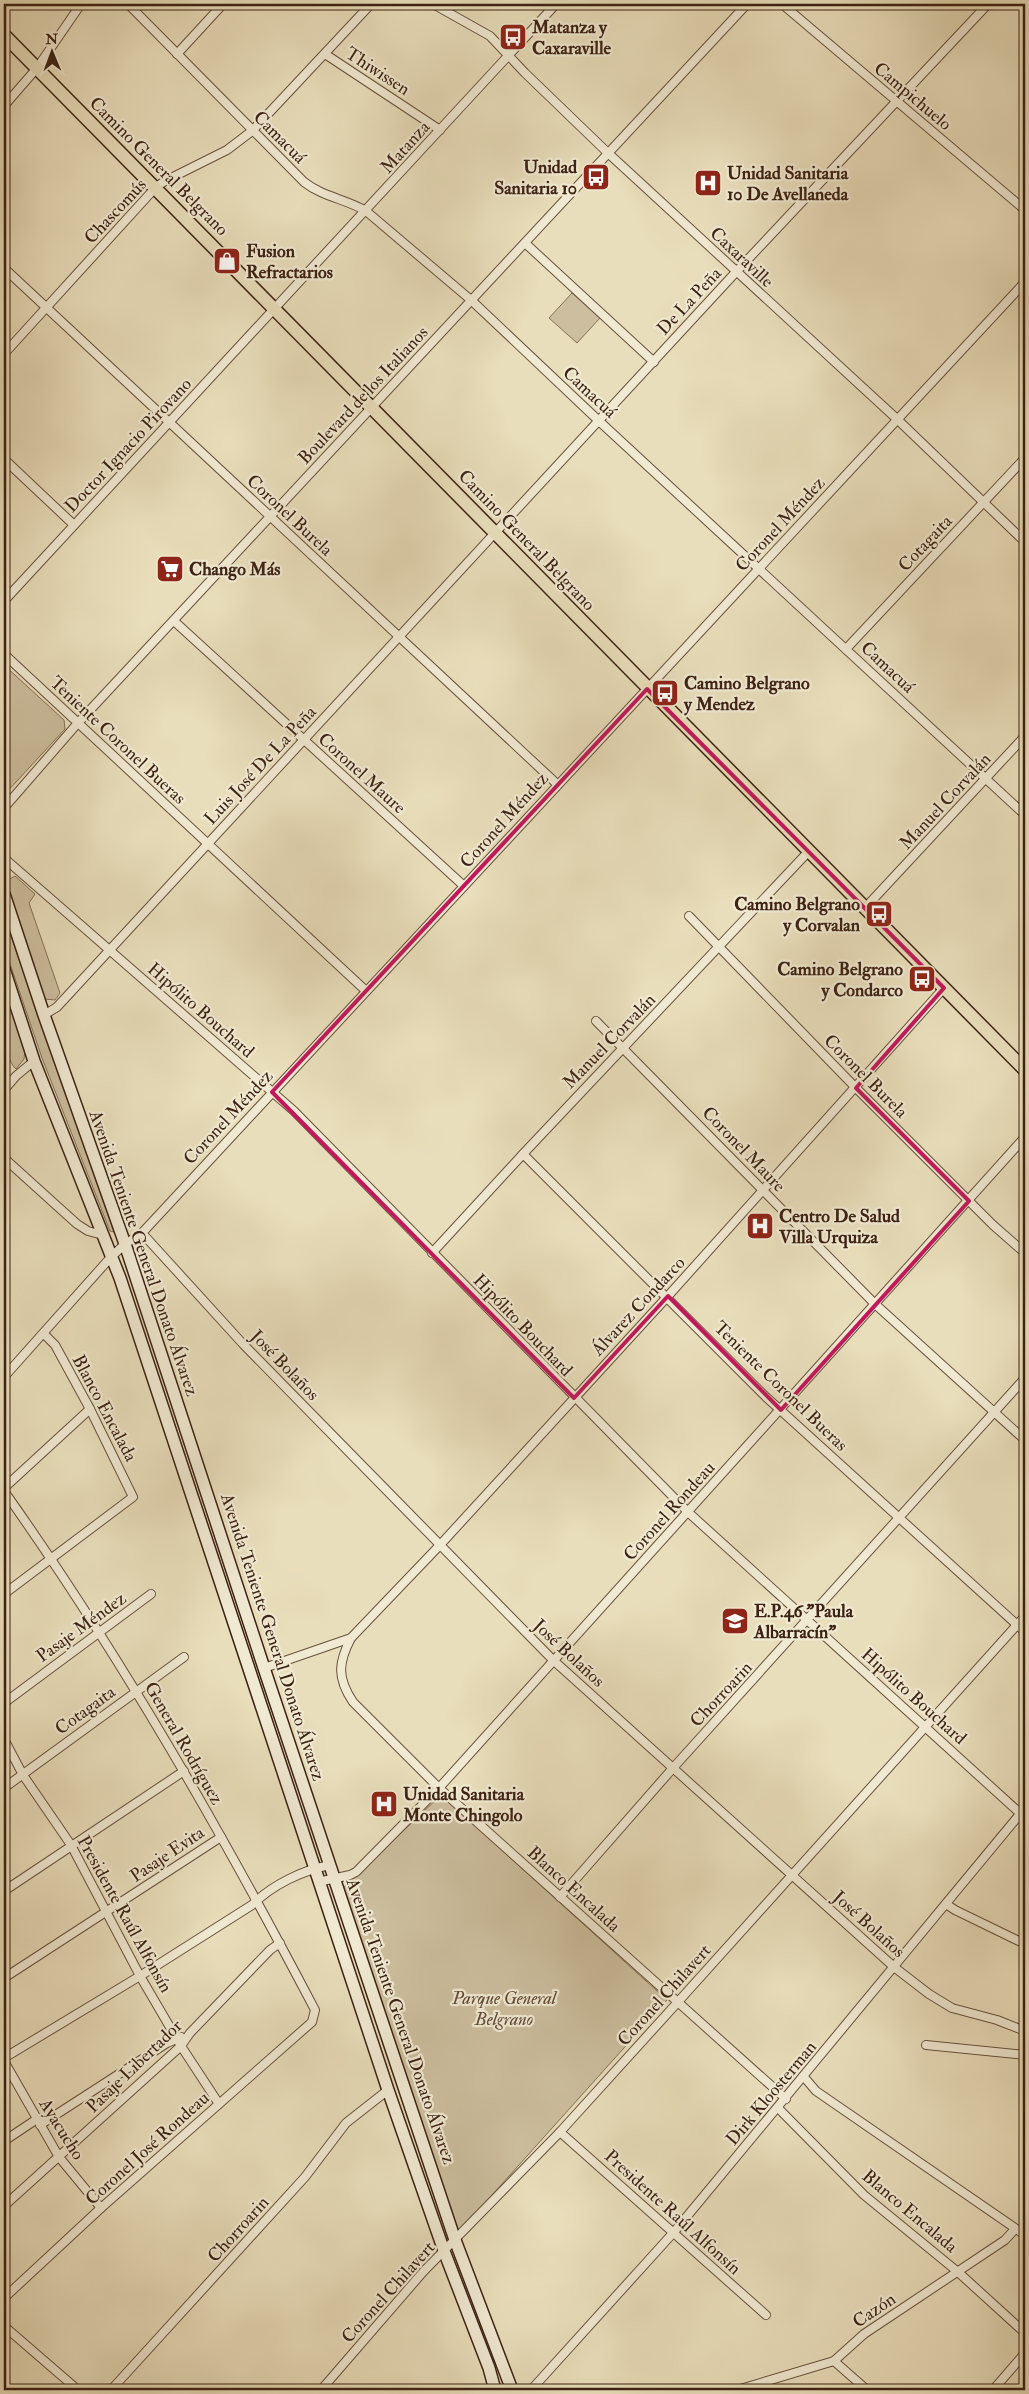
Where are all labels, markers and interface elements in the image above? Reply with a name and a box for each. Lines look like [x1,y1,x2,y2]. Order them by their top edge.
place label: Matanza y Caxaraville [531,16,611,60]
bus stop icon: Matanza y Caxaraville [498,22,528,52]
north arrow [28,28,78,78]
text: N [44,31,59,48]
street label: Thiwissen [341,42,414,101]
street label: Campichuelo [869,57,957,136]
street label: Camino General Belgrano [84,92,233,241]
street label: Camacuá [248,106,311,169]
street label: Matanza [376,116,436,179]
place label: Unidad Sanitaria 10 [494,156,577,200]
bus stop icon: Unidad Sanitaria 10 [581,162,611,192]
place label: Unidad Sanitaria 10 De Avellaneda [727,162,849,206]
hospital icon: Unidad Sanitaria 10 De Avellaneda [693,168,723,198]
street label: Chascomús [79,174,152,249]
street label: Caxaraville [705,222,779,293]
place label: Fusion Refractarios [246,240,333,284]
shop icon: Fusion Refractarios [212,246,242,276]
street label: De La Peña [652,262,727,340]
street label: Boulevard de los Italianos [293,321,433,469]
street label: Camacuá [558,361,622,424]
street label: Doctor Ignacio Pirovano [60,373,197,518]
street label: Camino General Belgrano [453,465,600,616]
street label: Coronel Burela [242,470,338,562]
street label: Coronel Méndez [731,472,830,577]
street label: Cotagaita [893,510,958,577]
supermarket icon: Chango Más [155,554,185,584]
place label: Chango Más [189,558,281,581]
street label: Camacuá [856,636,920,699]
street label: Teniente Coronel Bueras [45,671,190,809]
place label: Camino Belgrano y Mendez [683,672,810,716]
bus stop icon: Camino Belgrano y Mendez [650,678,680,708]
street label: Luis José De La Peña [199,701,322,830]
street label: Coronel Maure [313,728,411,819]
street label: Manuel Corvalán [895,748,996,855]
street label: Coronel Méndez [455,767,554,873]
place label: Camino Belgrano y Corvalan [734,893,861,937]
bus stop icon: Camino Belgrano y Corvalan [864,899,894,929]
street label: Hipólito Bouchard [143,958,259,1063]
place label: Camino Belgrano y Condarco [777,958,903,1002]
bus stop icon: Camino Belgrano y Condarco [907,964,937,994]
street label: Manuel Corvalán [558,989,661,1094]
street label: Coronel Burela [819,1029,913,1124]
street label: Coronel Méndez [179,1065,278,1170]
street label: Coronel Maure [697,1102,791,1197]
street label: Avenida Teniente General Donato Álvarez [83,1106,203,1399]
place label: Centro De Salud Villa Urquiza [778,1205,900,1249]
hospital icon: Centro De Salud Villa Urquiza [745,1211,775,1241]
street label: Álvarez Condarco [586,1252,691,1362]
street label: Hipólito Bouchard [468,1269,578,1382]
street label: Teniente Coronel Bueras [709,1316,853,1456]
street label: José Bolaños [245,1324,324,1406]
street label: Blanco Encalada [67,1351,143,1466]
street label: Coronel Rondeau [619,1457,720,1566]
street label: Avenida Teniente General Donato Álvarez [215,1490,330,1784]
street label: Pasaje Méndez [32,1587,131,1668]
place label: E.P.46 "Paula Albarracín" [753,1600,854,1644]
school or university icon: E.P.46 "Paula Albarracín" [720,1606,750,1636]
street label: José Bolaños [527,1614,609,1692]
street label: Hipólito Bouchard [856,1643,971,1750]
street label: Chorroarin [685,1657,758,1732]
street label: General Rodríguez [139,1678,228,1809]
street label: Cotagaita [51,1680,121,1740]
place label: Unidad Sanitaria Monte Chingolo [402,1783,525,1827]
hospital icon: Unidad Sanitaria Monte Chingolo [369,1789,399,1819]
street label: Pasaje Evita [126,1821,209,1888]
street label: Presidente Raúl Alfonsín [72,1832,177,1997]
street label: Blanco Encalada [522,1841,626,1938]
street label: Avenida Teniente General Donato Álvarez [340,1874,460,2167]
street label: José Bolaños [827,1885,910,1963]
street label: Coronel Chilavert [613,1940,716,2051]
park label: Parque General Belgrano [451,1987,558,2031]
street label: Pasaje Libertador [81,2015,187,2118]
street label: Dirk Kloosterman [721,2036,822,2150]
street label: Coronel José Rondeau [81,2087,214,2210]
street label: Ayacucho [33,2093,90,2165]
street label: Presidente Raúl Alfonsín [600,2145,746,2280]
street label: Blanco Encalada [857,2165,963,2258]
street label: Chorroarin [203,2191,274,2267]
street label: Coronel Chilavert [337,2237,440,2348]
street label: Cazón [848,2288,900,2333]

